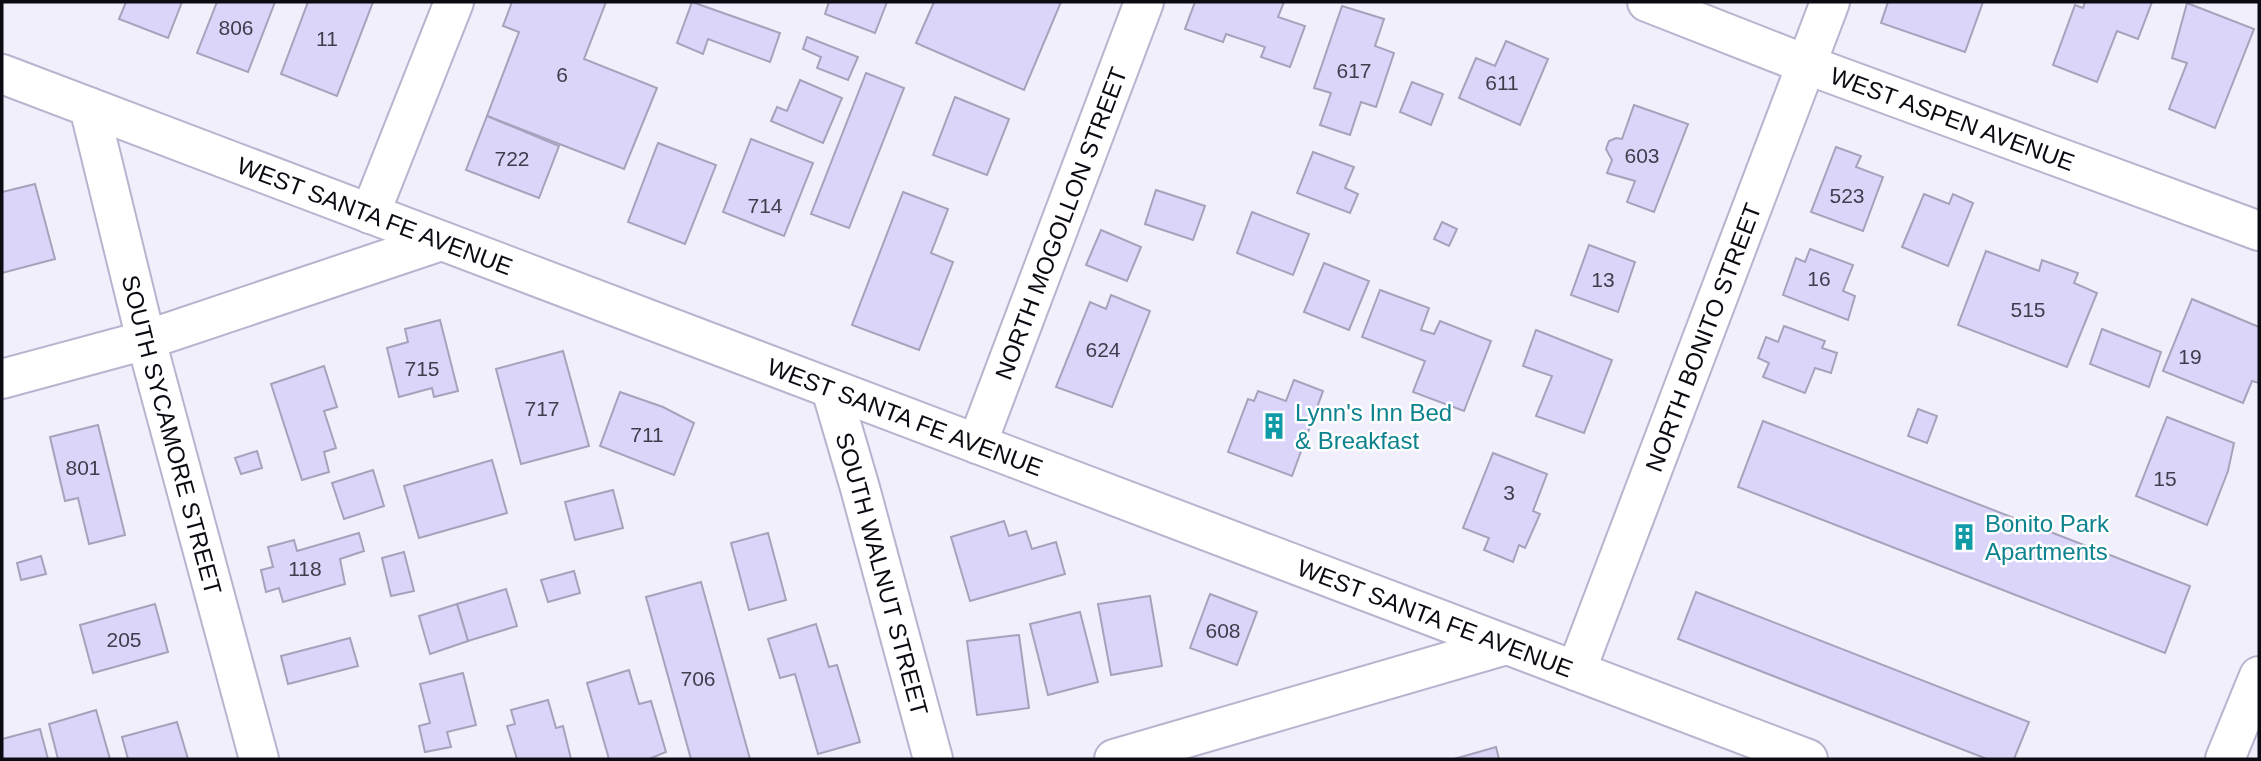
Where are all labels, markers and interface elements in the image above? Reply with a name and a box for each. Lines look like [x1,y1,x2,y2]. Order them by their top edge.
house number: 806 [218,16,254,39]
house number: 11 [316,27,338,50]
house number: 617 [1336,59,1372,82]
street label: WEST ASPEN AVENUE [1827,61,2078,175]
house number: 6 [556,63,568,86]
street label: NORTH MOGOLLON STREET [989,63,1132,383]
house number: 611 [1485,71,1519,94]
house number: 603 [1624,144,1660,167]
house number: 722 [494,147,530,170]
street label: WEST SANTA FE AVENUE [234,151,516,280]
house number: 523 [1829,184,1865,207]
house number: 714 [747,194,783,217]
street label: NORTH BONITO STREET [1640,199,1766,475]
house number: 16 [1807,267,1831,290]
house number: 13 [1591,268,1615,291]
street label: SOUTH SYCAMORE STREET [117,272,228,598]
house number: 515 [2010,298,2046,321]
house number: 624 [1085,338,1121,361]
house number: 19 [2178,345,2202,368]
street label: WEST SANTA FE AVENUE [764,352,1047,481]
house number: 715 [404,357,440,380]
house number: 717 [524,397,560,420]
place label: Lynn's Inn Bed & Breakfast [1295,399,1452,454]
building icon: Lynn's Inn Bed & Breakfast [1259,411,1289,441]
house number: 711 [630,423,664,446]
street label: SOUTH WALNUT STREET [831,429,934,719]
house number: 801 [65,456,101,479]
house number: 15 [2153,467,2177,490]
house number: 3 [1503,481,1515,504]
place label: Bonito Park Apartments [1985,510,2110,565]
building icon: Bonito Park Apartments [1949,522,1979,552]
street label: WEST SANTA FE AVENUE [1294,553,1577,682]
house number: 118 [288,557,322,580]
house number: 608 [1205,619,1241,642]
house number: 205 [106,628,142,651]
house number: 706 [680,667,716,690]

